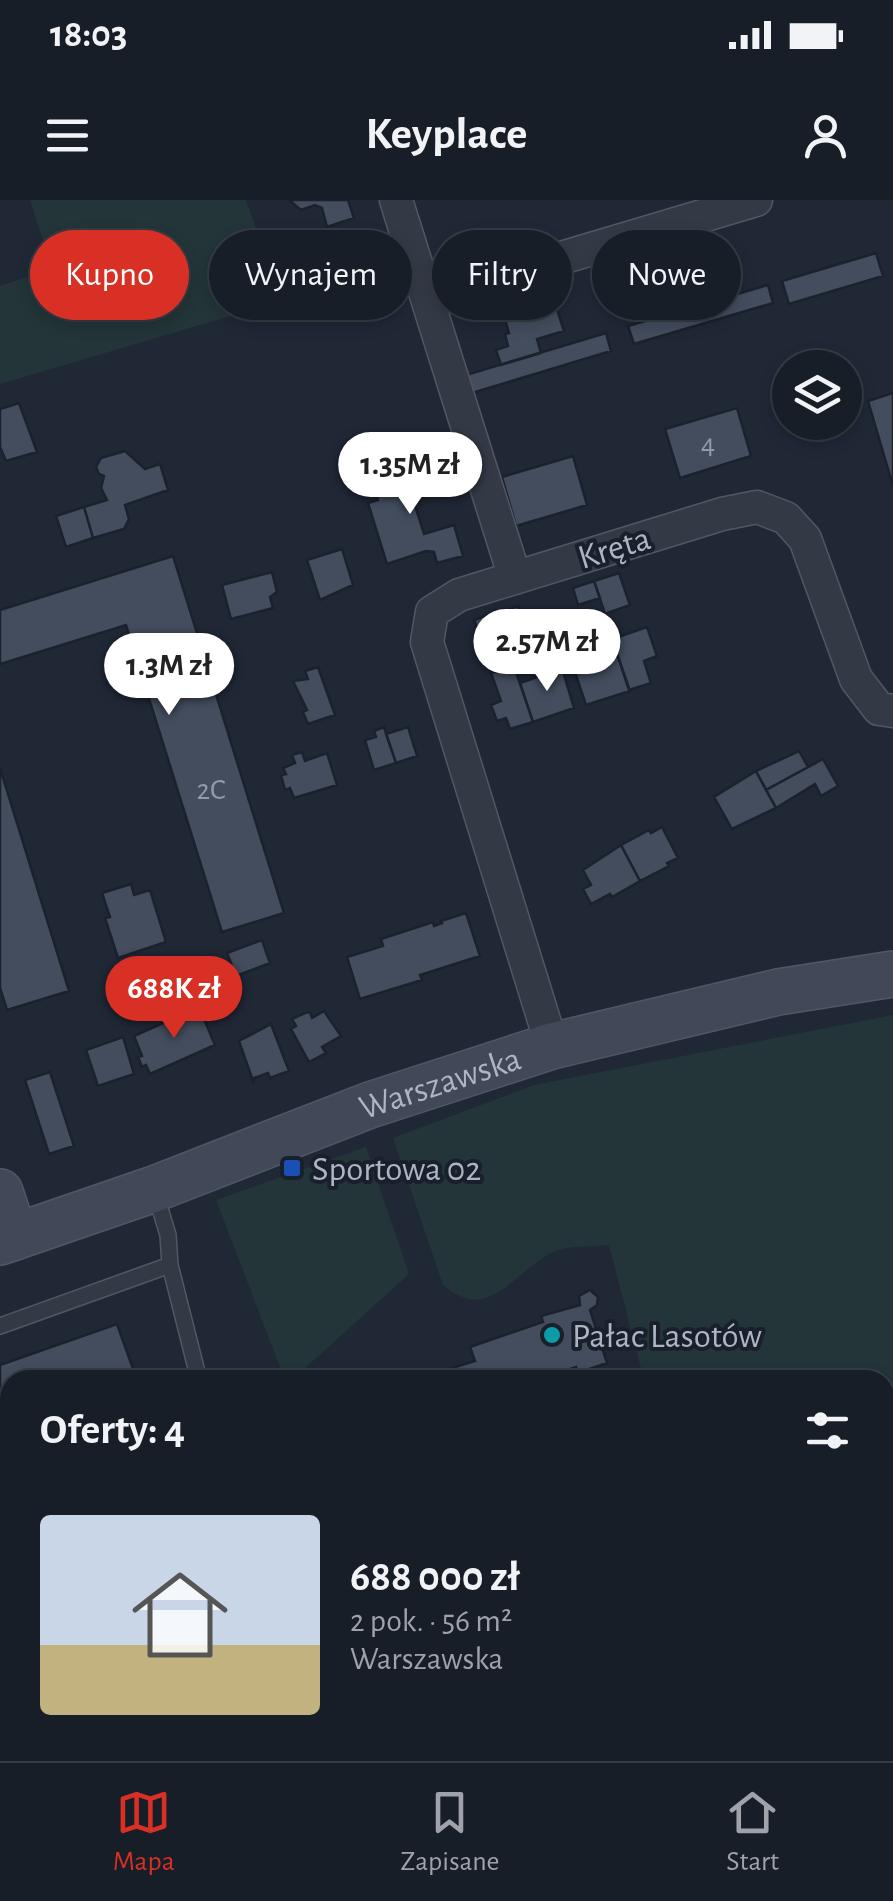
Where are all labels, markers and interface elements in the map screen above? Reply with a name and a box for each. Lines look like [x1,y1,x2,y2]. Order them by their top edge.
text: 18:03 [50,16,127,54]
icon: menu [40,108,95,163]
icon: person [798,108,853,163]
text: Keyplace [365,112,528,157]
chip: Kupno [30,230,189,320]
chip: Wynajem [209,230,412,320]
chip: Filtry [432,230,572,320]
chip: Nowe [592,230,741,320]
map controls [772,350,862,440]
button: layers [772,350,862,440]
house number: 4 [701,429,715,459]
pin: 1.35M zł [307,432,513,517]
text: 1.35M zł [360,448,460,480]
street label: Kręta [574,521,655,576]
pin: 2.57M zł [444,609,650,694]
text: 2.57M zł [495,625,599,657]
pin: 1.3M zł [77,633,261,718]
text: 1.3M zł [126,649,212,681]
house number: 2C [196,775,226,805]
pin: 688K zł [82,956,266,1041]
text: 688K zł [127,972,221,1004]
street label: Warszawska [355,1041,525,1126]
place label: Sportowa 02 [312,1152,481,1187]
marker: Sportowa 02 [281,1157,303,1179]
place label: Pałac Lasotów [572,1319,762,1354]
marker: Pałac Lasotów [541,1324,563,1346]
icon: filters [800,1403,855,1458]
text: Oferty: 4 [40,1409,185,1451]
icon: home [120,1555,240,1675]
text: 688 000 zł [350,1556,520,1598]
text: 2 pok. · 56 m² [350,1605,512,1637]
text: Warszawska [350,1643,503,1675]
tab: Mapa [113,1785,175,1879]
tab: Zapisane [400,1785,500,1879]
tab: Start [725,1785,780,1879]

